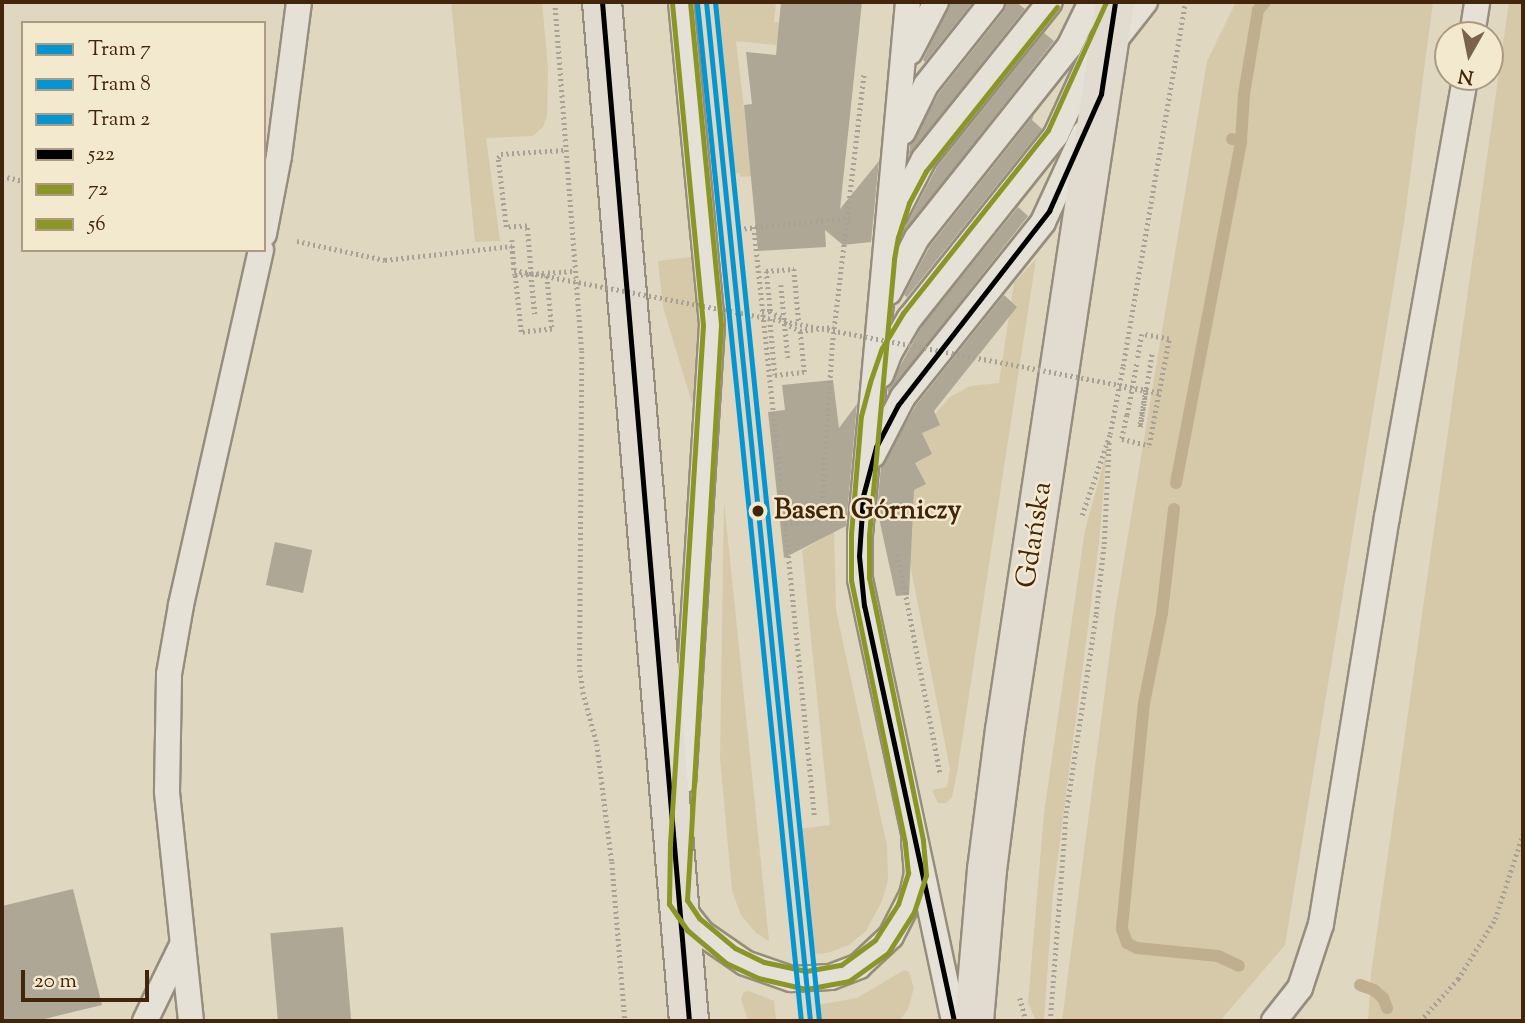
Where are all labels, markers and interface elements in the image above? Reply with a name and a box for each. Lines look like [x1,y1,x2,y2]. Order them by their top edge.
legend [21,21,266,252]
north arrow [1434,21,1504,91]
text: Tram 7 [88,35,151,65]
text: N [1456,61,1476,90]
text: Tram 8 [88,70,151,100]
text: Tram 2 [88,105,150,135]
text: 522 [88,140,115,170]
text: 72 [88,175,108,205]
text: 56 [88,210,106,240]
street label: Gdańska [1010,479,1060,591]
place label: Basen Górniczy [774,494,961,528]
marker: Basen Górniczy [748,501,768,521]
scale bar [24,956,152,1000]
text: 20 m [34,967,77,997]

